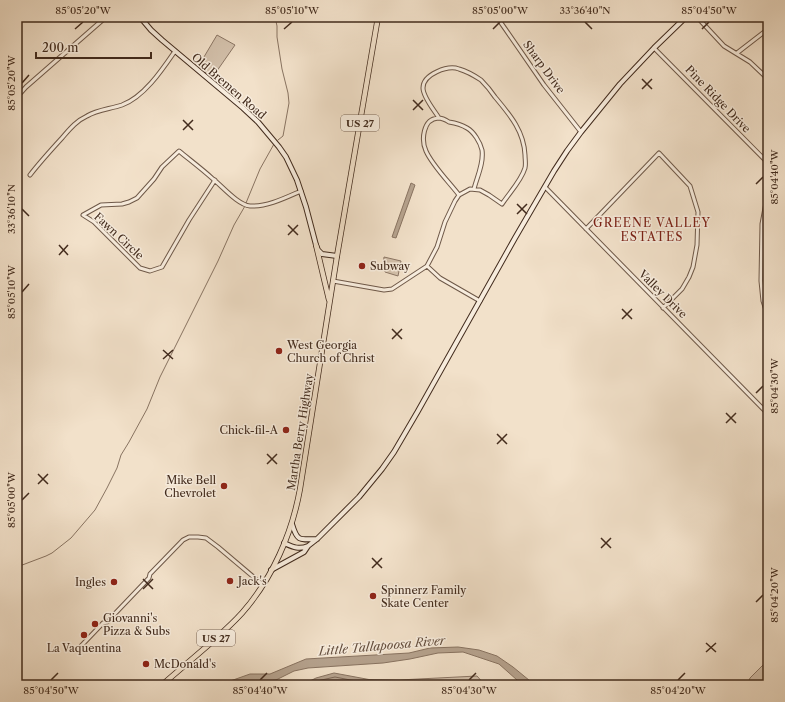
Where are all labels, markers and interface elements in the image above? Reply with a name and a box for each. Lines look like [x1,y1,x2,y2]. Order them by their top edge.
text: 85°05'20"W [55,4,112,17]
text: 85°05'10"W [265,4,320,17]
text: 85°05'00"W [472,4,529,17]
text: 33°36'40"N [559,4,611,17]
text: 85°04'50"W [681,4,738,17]
scale bar [36,34,151,60]
street label: Sharp Drive [520,38,568,96]
text: 200 m [42,40,79,55]
street label: Old Bremen Road [189,50,269,122]
text: 85°05'20"W [5,54,18,111]
street label: Pine Ridge Drive [682,62,754,136]
road number: US 27 [341,115,379,131]
text: 85°04'40"W [768,148,781,205]
text: 33°36'10"N [5,184,18,234]
street label: Fawn Circle [91,209,147,263]
district label: GREENE VALLEY ESTATES [593,215,711,244]
place label: Subway [370,259,411,273]
marker: Subway [357,261,367,271]
text: 85°05'10"W [5,264,18,319]
street label: Valley Drive [635,266,690,321]
place label: West Georgia Church of Christ [286,338,375,365]
marker: West Georgia Church of Christ [274,346,284,356]
text: 85°04'30"W [768,357,781,414]
street label: Martha Berry Highway [284,372,316,491]
place label: Chick-fil-A [219,423,279,437]
marker: Chick-fil-A [281,425,291,435]
text: 85°05'00"W [5,471,18,528]
place label: Mike Bell Chevrolet [164,473,217,500]
marker: Mike Bell Chevrolet [219,481,229,491]
text: 85°04'20"W [768,566,781,623]
place label: Jack's [236,574,267,588]
place label: Ingles [75,575,106,589]
marker: Jack's [225,576,235,586]
marker: Ingles [109,577,119,587]
place label: Spinnerz Family Skate Center [381,583,467,610]
marker: Spinnerz Family Skate Center [368,591,378,601]
place label: Giovanni's Pizza & Subs [103,611,170,638]
marker: Giovanni's Pizza & Subs [90,619,100,629]
marker: La Vaquentina [79,630,89,640]
road number: US 27 [197,630,235,646]
water label: Little Tallapoosa River [317,632,447,659]
place label: La Vaquentina [47,641,121,655]
place label: McDonald's [154,657,216,671]
marker: McDonald's [141,659,151,669]
text: 85°04'50"W [23,684,80,697]
text: 85°04'40"W [232,684,289,697]
text: 85°04'30"W [441,684,498,697]
text: 85°04'20"W [650,684,707,697]

